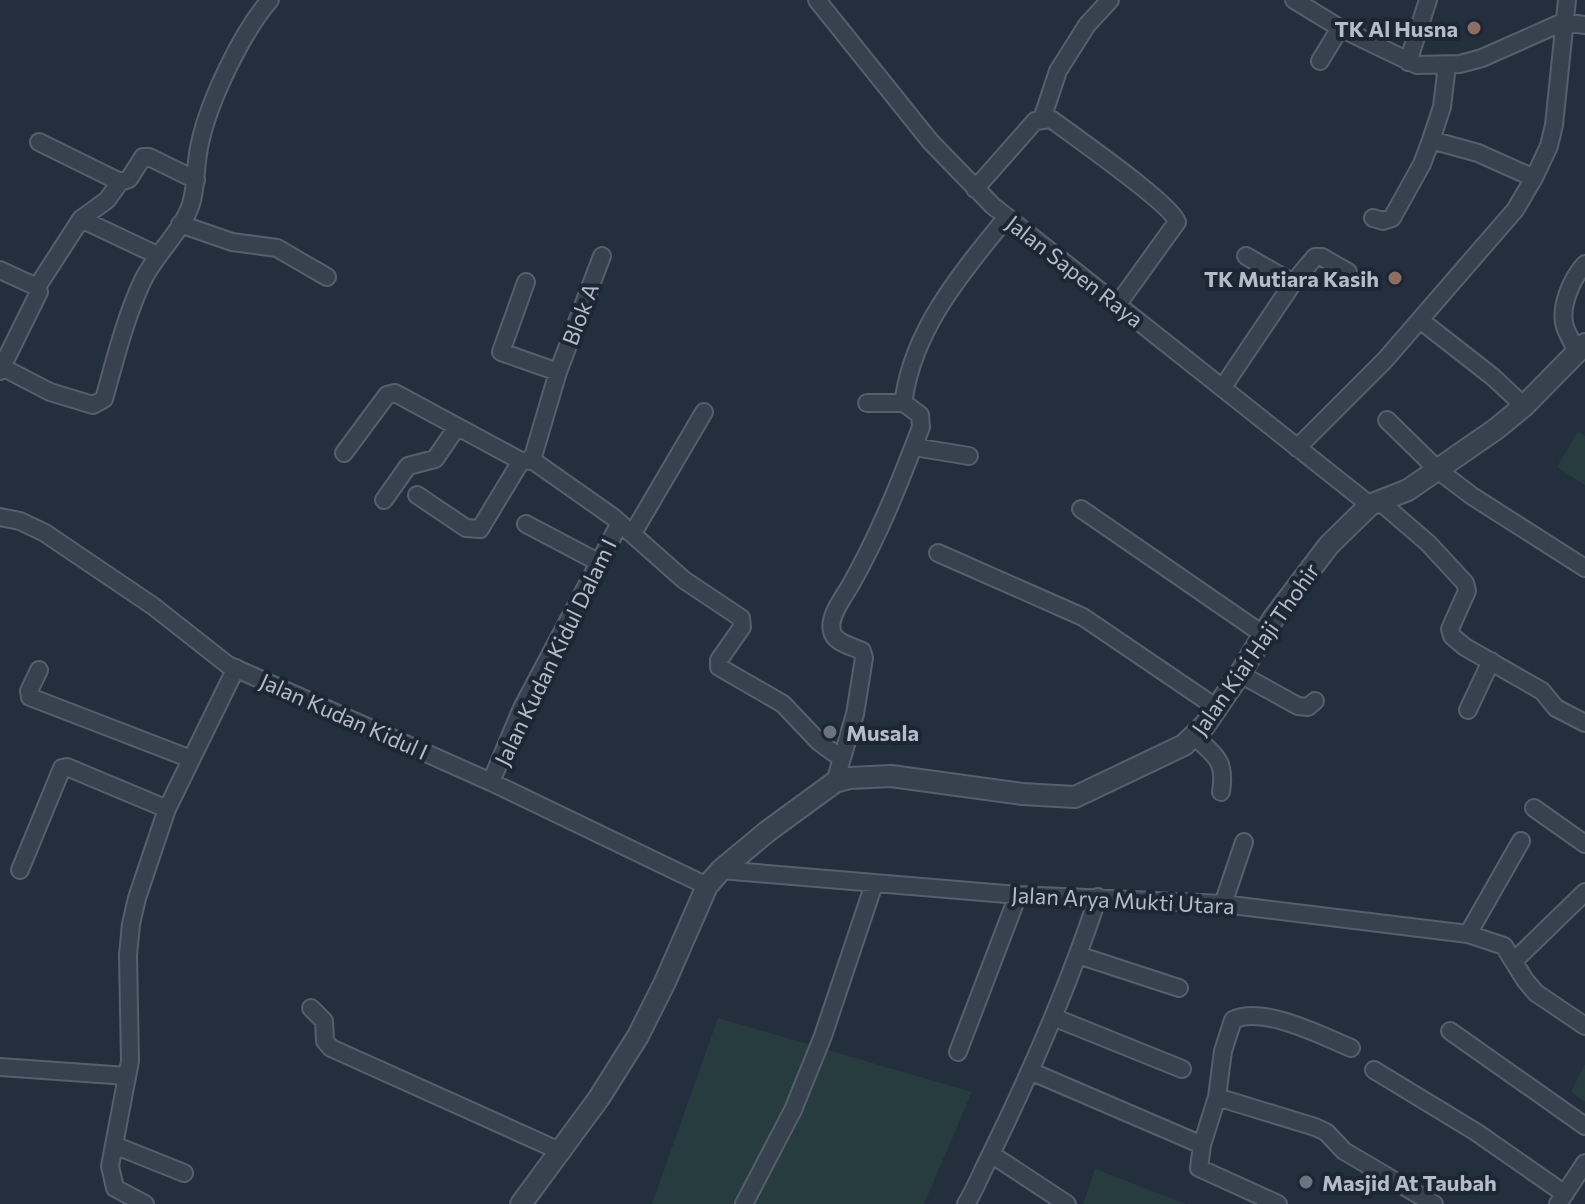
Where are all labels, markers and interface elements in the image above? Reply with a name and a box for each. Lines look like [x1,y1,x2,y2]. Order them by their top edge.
place label: TK Al Husna [1335,15,1458,42]
marker: TK Al Husna [1465,19,1483,37]
street label: Jalan Sapen Raya [1001,209,1149,333]
place label: TK Mutiara Kasih [1204,265,1379,292]
marker: TK Mutiara Kasih [1386,269,1404,287]
street label: Blok A [556,279,604,349]
street label: Jalan Kudan Kidul Dalam I [488,534,622,770]
street label: Jalan Kiai Haji Thohir [1185,558,1325,740]
street label: Jalan Kudan Kidul I [256,667,432,765]
place label: Musala [846,719,919,746]
marker: Musala [821,723,839,741]
street label: Jalan Arya Mukti Utara [1011,881,1235,919]
place label: Masjid At Taubah [1322,1169,1497,1196]
marker: Masjid At Taubah [1297,1173,1315,1191]

